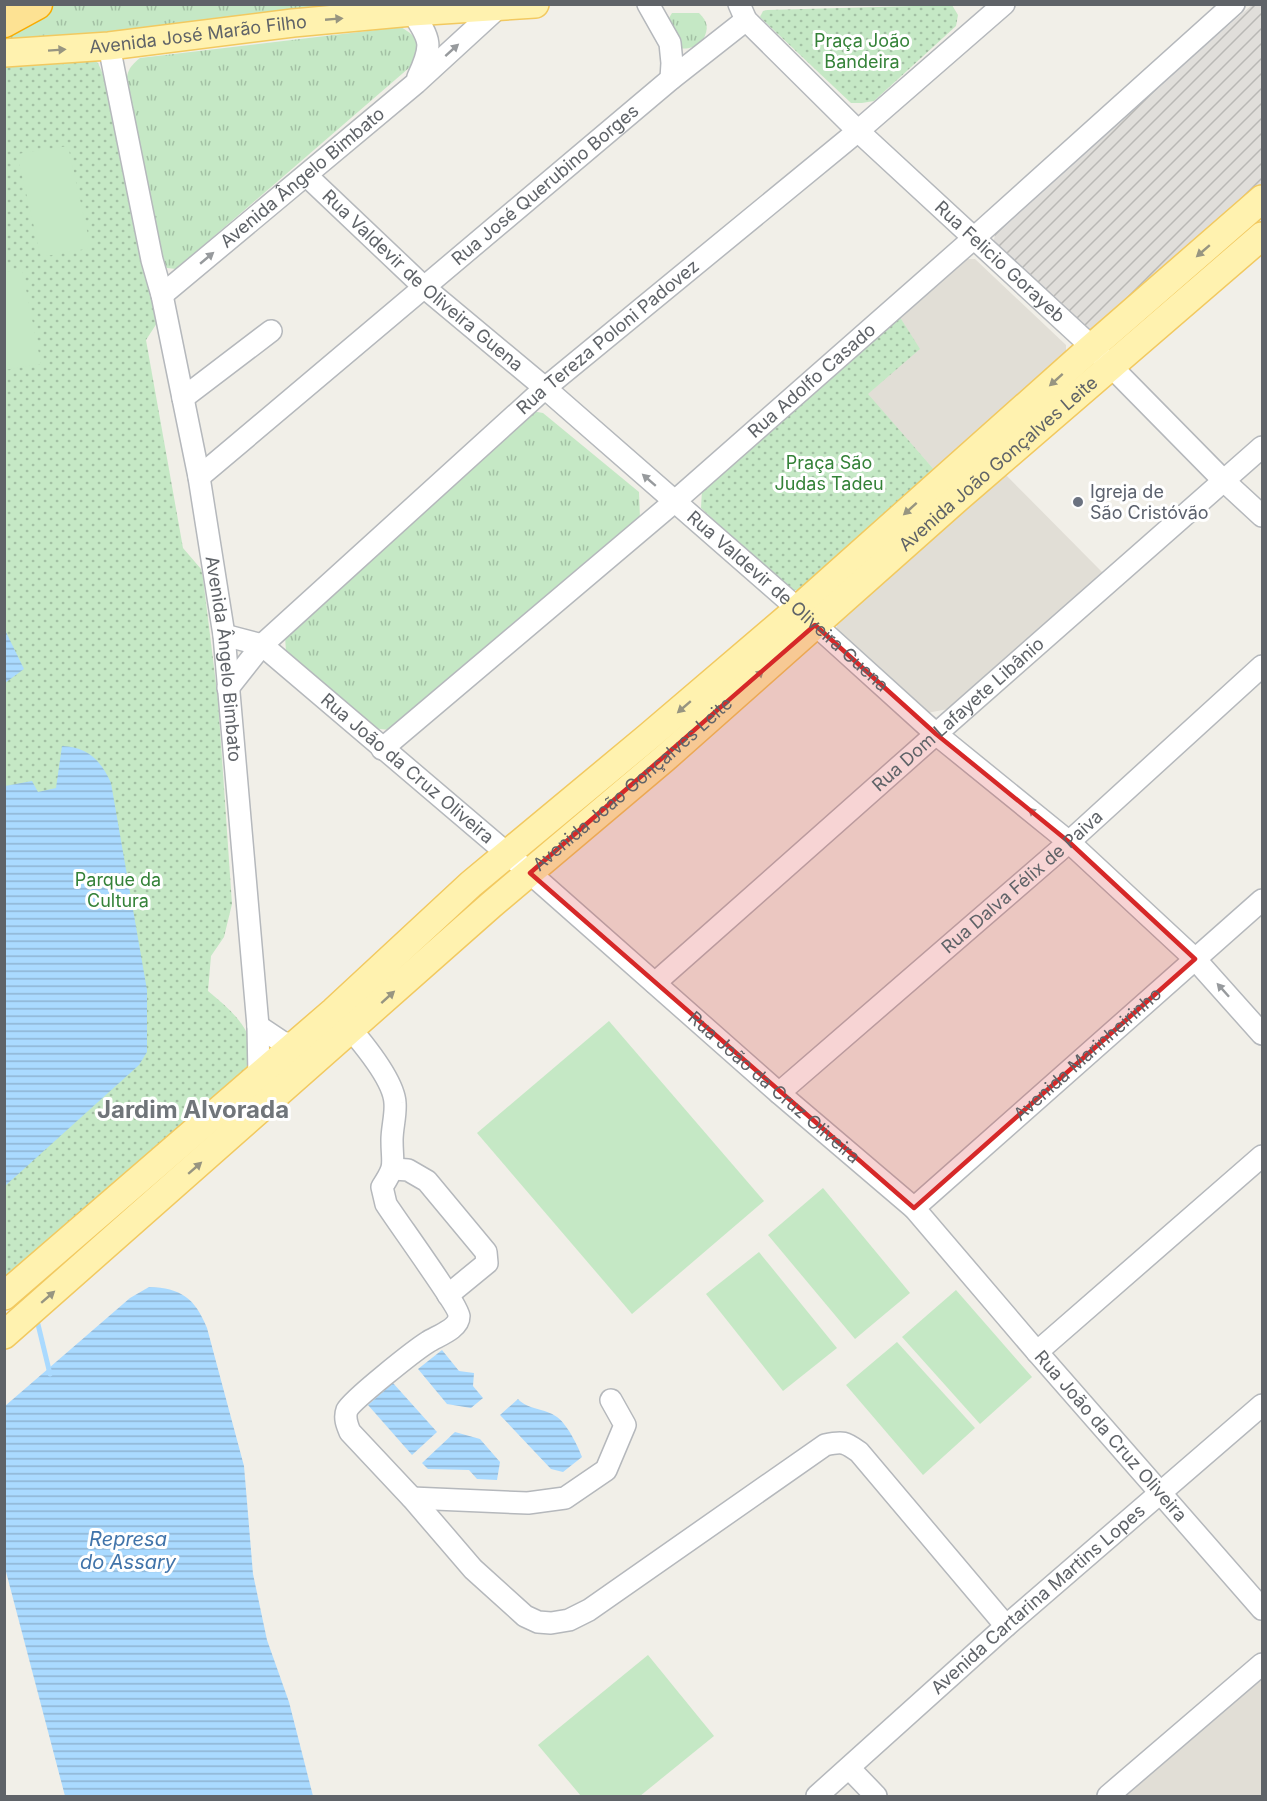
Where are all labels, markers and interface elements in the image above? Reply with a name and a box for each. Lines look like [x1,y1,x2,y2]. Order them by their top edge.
street label: Avenida José Marão Filho [89,11,308,57]
one-way arrow [325,14,344,24]
park label: Praça João Bandeira [814,30,910,72]
one-way arrow [444,43,459,57]
one-way arrow [47,45,66,55]
street label: Rua José Querubino Borges [447,100,643,269]
street label: Avenida Ângelo Bimbato [216,103,388,252]
street label: Rua Valdevir de Oliveira Guena [318,185,528,375]
street label: Rua Felicio Gorayeb [931,196,1069,327]
one-way arrow [1195,245,1211,258]
one-way arrow [199,252,214,265]
street label: Rua Tereza Poloni Padovez [512,255,703,418]
street label: Rua Adolfo Casado [743,319,879,442]
street label: Avenida João Gonçalves Leite [895,372,1101,555]
one-way arrow [1049,373,1064,386]
park label: Praça São Judas Tadeu [774,452,884,494]
one-way arrow [642,473,657,487]
place label: Igreja de São Cristóvão [1090,481,1209,523]
marker: Igreja de São Cristóvão [1071,495,1085,509]
one-way arrow [903,502,918,515]
street label: Rua Valdevir de Oliveira Guena [683,506,893,696]
street label: Avenida Ângelo Bimbato [202,554,246,763]
street label: Rua Dom Lafayete Libânio [868,633,1048,795]
one-way arrow [749,670,764,683]
street label: Rua João da Cruz Oliveira [317,689,498,848]
street label: Avenida João Gonçalves Leite [528,692,736,875]
one-way arrow [676,700,692,713]
street label: Rua Dalva Félix de Paiva [937,806,1107,958]
one-way arrow [1027,808,1043,821]
park label: Parque da Cultura [75,869,161,911]
street label: Avenida Marinheirinho [1009,983,1166,1125]
one-way arrow [1217,983,1230,998]
one-way arrow [380,991,395,1004]
street label: Rua João da Cruz Oliveira [684,1007,864,1167]
district label: Jardim Alvorada [97,1095,289,1124]
one-way arrow [187,1161,202,1175]
one-way arrow [40,1291,55,1304]
street label: Rua João da Cruz Oliveira [1031,1346,1192,1526]
street label: Avenida Cartarina Martins Lopes [927,1500,1149,1698]
water label: Represa do Assary [80,1527,177,1574]

